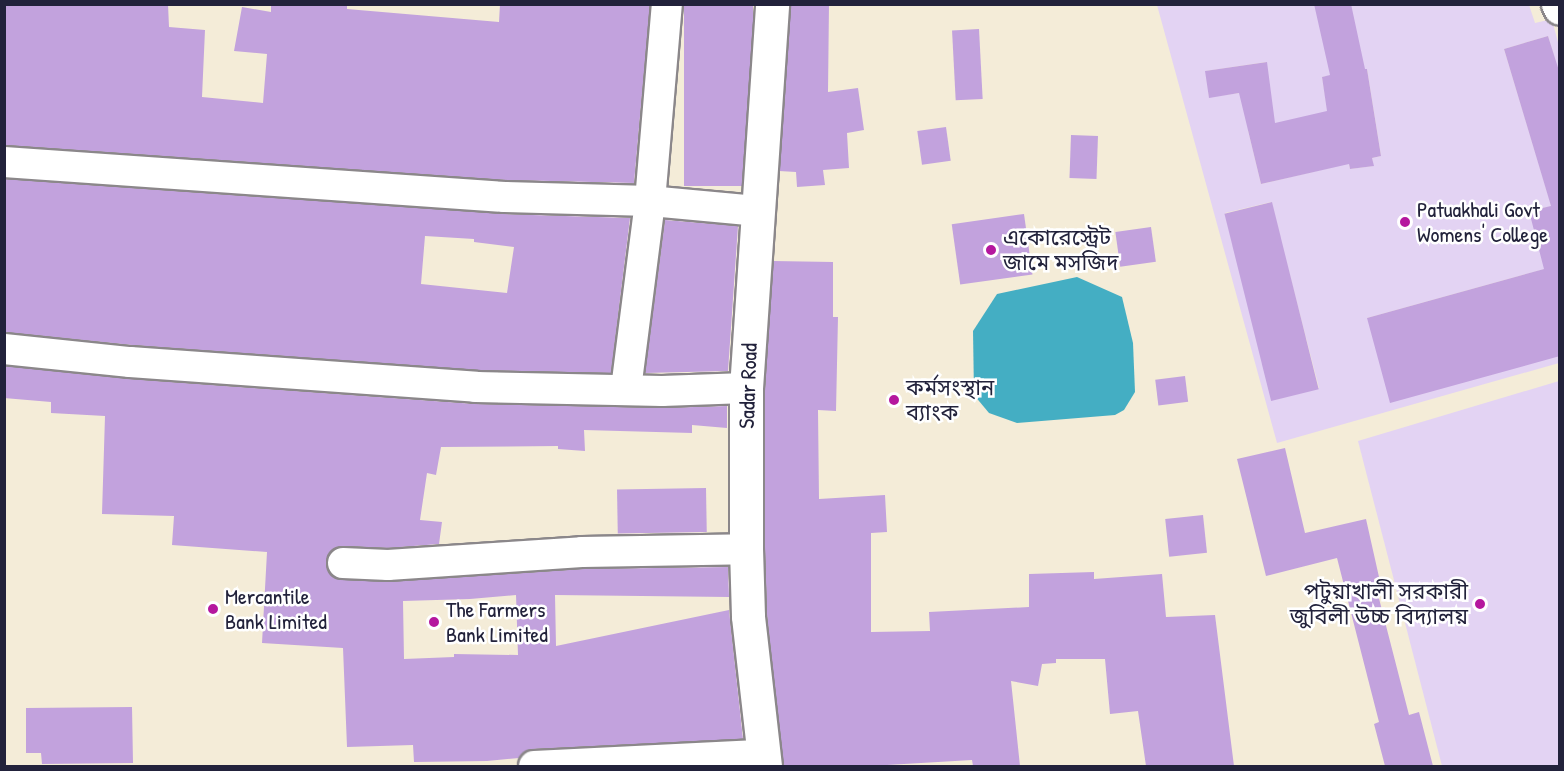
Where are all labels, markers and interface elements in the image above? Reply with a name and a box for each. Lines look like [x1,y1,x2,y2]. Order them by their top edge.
place label: Patuakhali Govt Womens' College [1417,196,1548,248]
marker: Patuakhali Govt Womens' College [1398,215,1412,229]
place label: একোরেস্ট্রেট জামে মসজিদ [1003,224,1118,276]
marker: একোরেস্ট্রেট জামে মসজিদ [984,243,998,257]
street label: Sadar Road [733,343,763,429]
place label: কর্মসংস্থান ব্যাংক [906,374,994,426]
marker: কর্মসংস্থান ব্যাংক [887,393,901,407]
place label: পটুয়াখালী সরকারী জুবিলী উচ্চ বিদ্যালয় [1290,578,1468,630]
place label: Mercantile Bank Limited [225,583,327,634]
place label: The Farmers Bank Limited [446,596,548,648]
marker: পটুয়াখালী সরকারী জুবিলী উচ্চ বিদ্যালয় [1473,597,1487,611]
marker: Mercantile Bank Limited [206,602,220,616]
marker: The Farmers Bank Limited [427,615,441,629]

